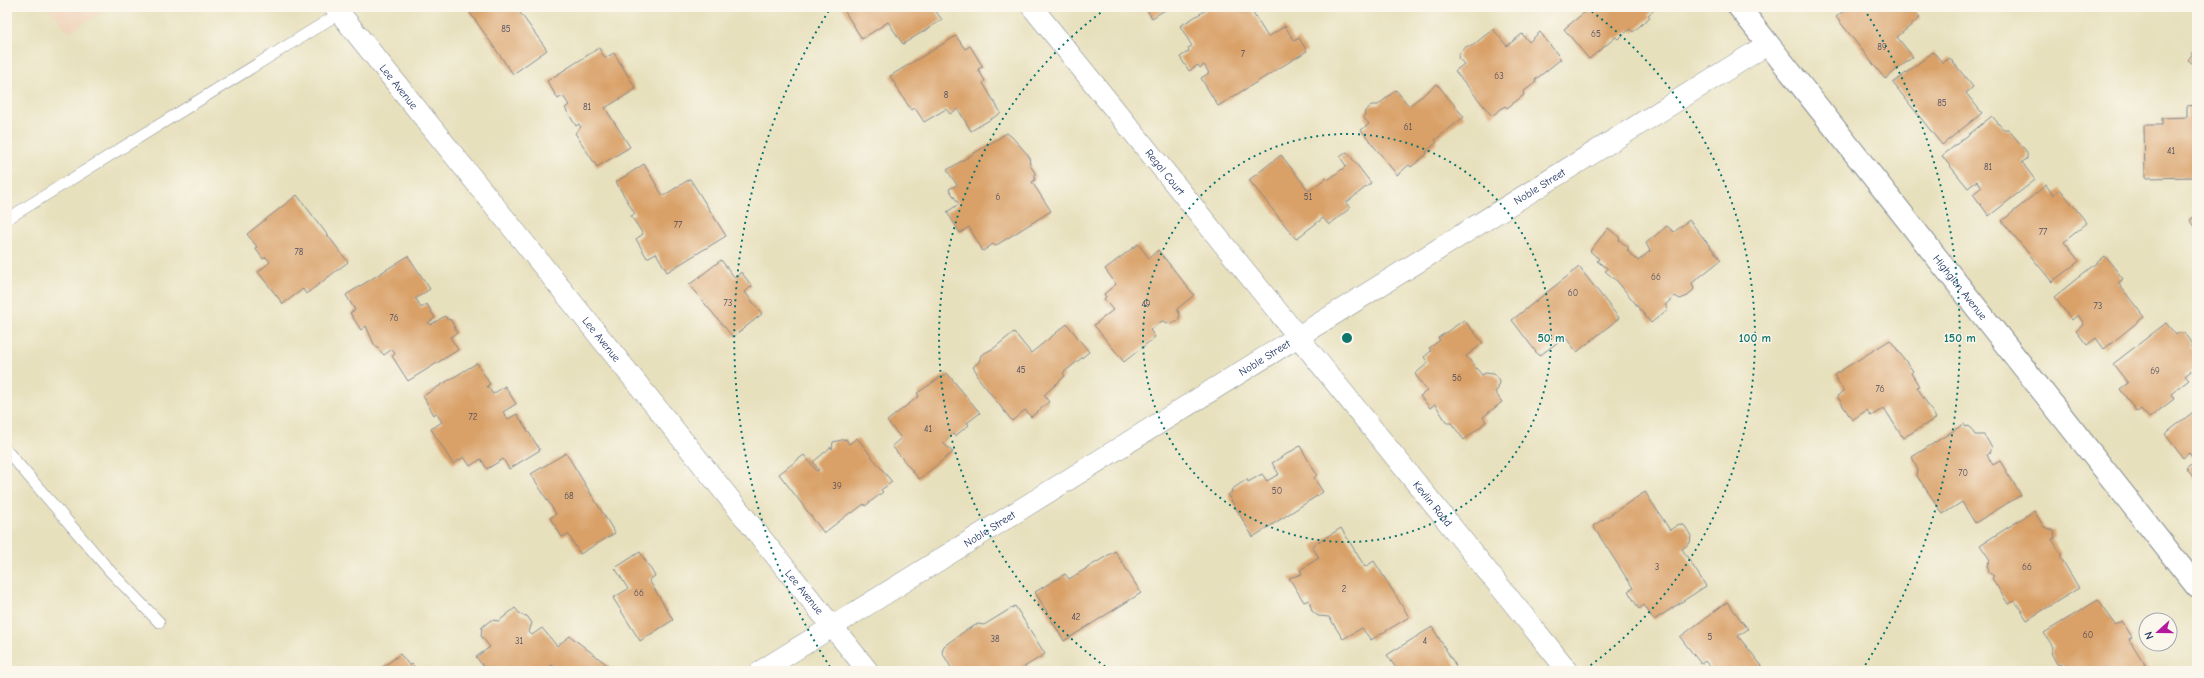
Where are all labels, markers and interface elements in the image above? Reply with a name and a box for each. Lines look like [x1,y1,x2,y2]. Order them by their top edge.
house number: 85 [501,24,511,34]
house number: 65 [1591,29,1601,39]
house number: 89 [1877,42,1887,52]
house number: 7 [1241,49,1246,59]
street label: Lee Avenue [377,62,421,112]
house number: 63 [1494,71,1504,81]
house number: 8 [944,90,949,100]
house number: 85 [1937,98,1947,108]
house number: 81 [583,102,592,112]
house number: 61 [1404,122,1413,132]
street label: Regal Court [1143,146,1188,198]
house number: 41 [2167,146,2175,156]
house number: 81 [1984,162,1993,172]
street label: Noble Street [1511,165,1568,207]
house number: 6 [996,192,1001,202]
house number: 51 [1304,192,1313,202]
house number: 77 [674,220,683,230]
house number: 77 [2039,227,2048,237]
house number: 78 [295,247,304,257]
street label: Highglen Avenue [1931,252,1990,323]
house number: 66 [1651,272,1661,282]
house number: 60 [1568,288,1578,298]
house number: 73 [724,298,732,308]
house number: 49 [1141,299,1151,309]
house number: 73 [2094,301,2102,311]
house number: 76 [389,313,399,323]
street label: Lee Avenue [580,314,624,365]
centre of rings [1340,331,1354,345]
text: 50 m [1537,331,1565,345]
text: 100 m [1739,331,1771,345]
text: 150 m [1944,331,1976,345]
street label: Noble Street [1236,336,1293,378]
house number: 45 [1016,365,1026,375]
house number: 69 [2150,366,2160,376]
house number: 56 [1452,373,1462,383]
house number: 76 [1875,384,1885,394]
house number: 72 [469,412,478,422]
house number: 41 [924,424,932,434]
house number: 70 [1958,468,1968,478]
street label: Kevlin Road [1410,478,1455,529]
house number: 39 [832,481,842,491]
house number: 50 [1272,486,1282,496]
house number: 68 [564,491,574,501]
street label: Noble Street [961,507,1018,550]
house number: 3 [1655,562,1659,572]
house number: 66 [2022,562,2032,572]
street label: Lee Avenue [783,567,827,617]
house number: 2 [1342,584,1347,594]
house number: 66 [634,588,644,598]
house number: 42 [1071,612,1081,622]
north arrow [2138,612,2178,652]
house number: 60 [2083,630,2093,640]
text: N [2142,630,2156,641]
house number: 5 [1708,632,1713,642]
house number: 38 [990,634,1000,644]
house number: 31 [515,636,523,646]
house number: 4 [1423,636,1427,646]

